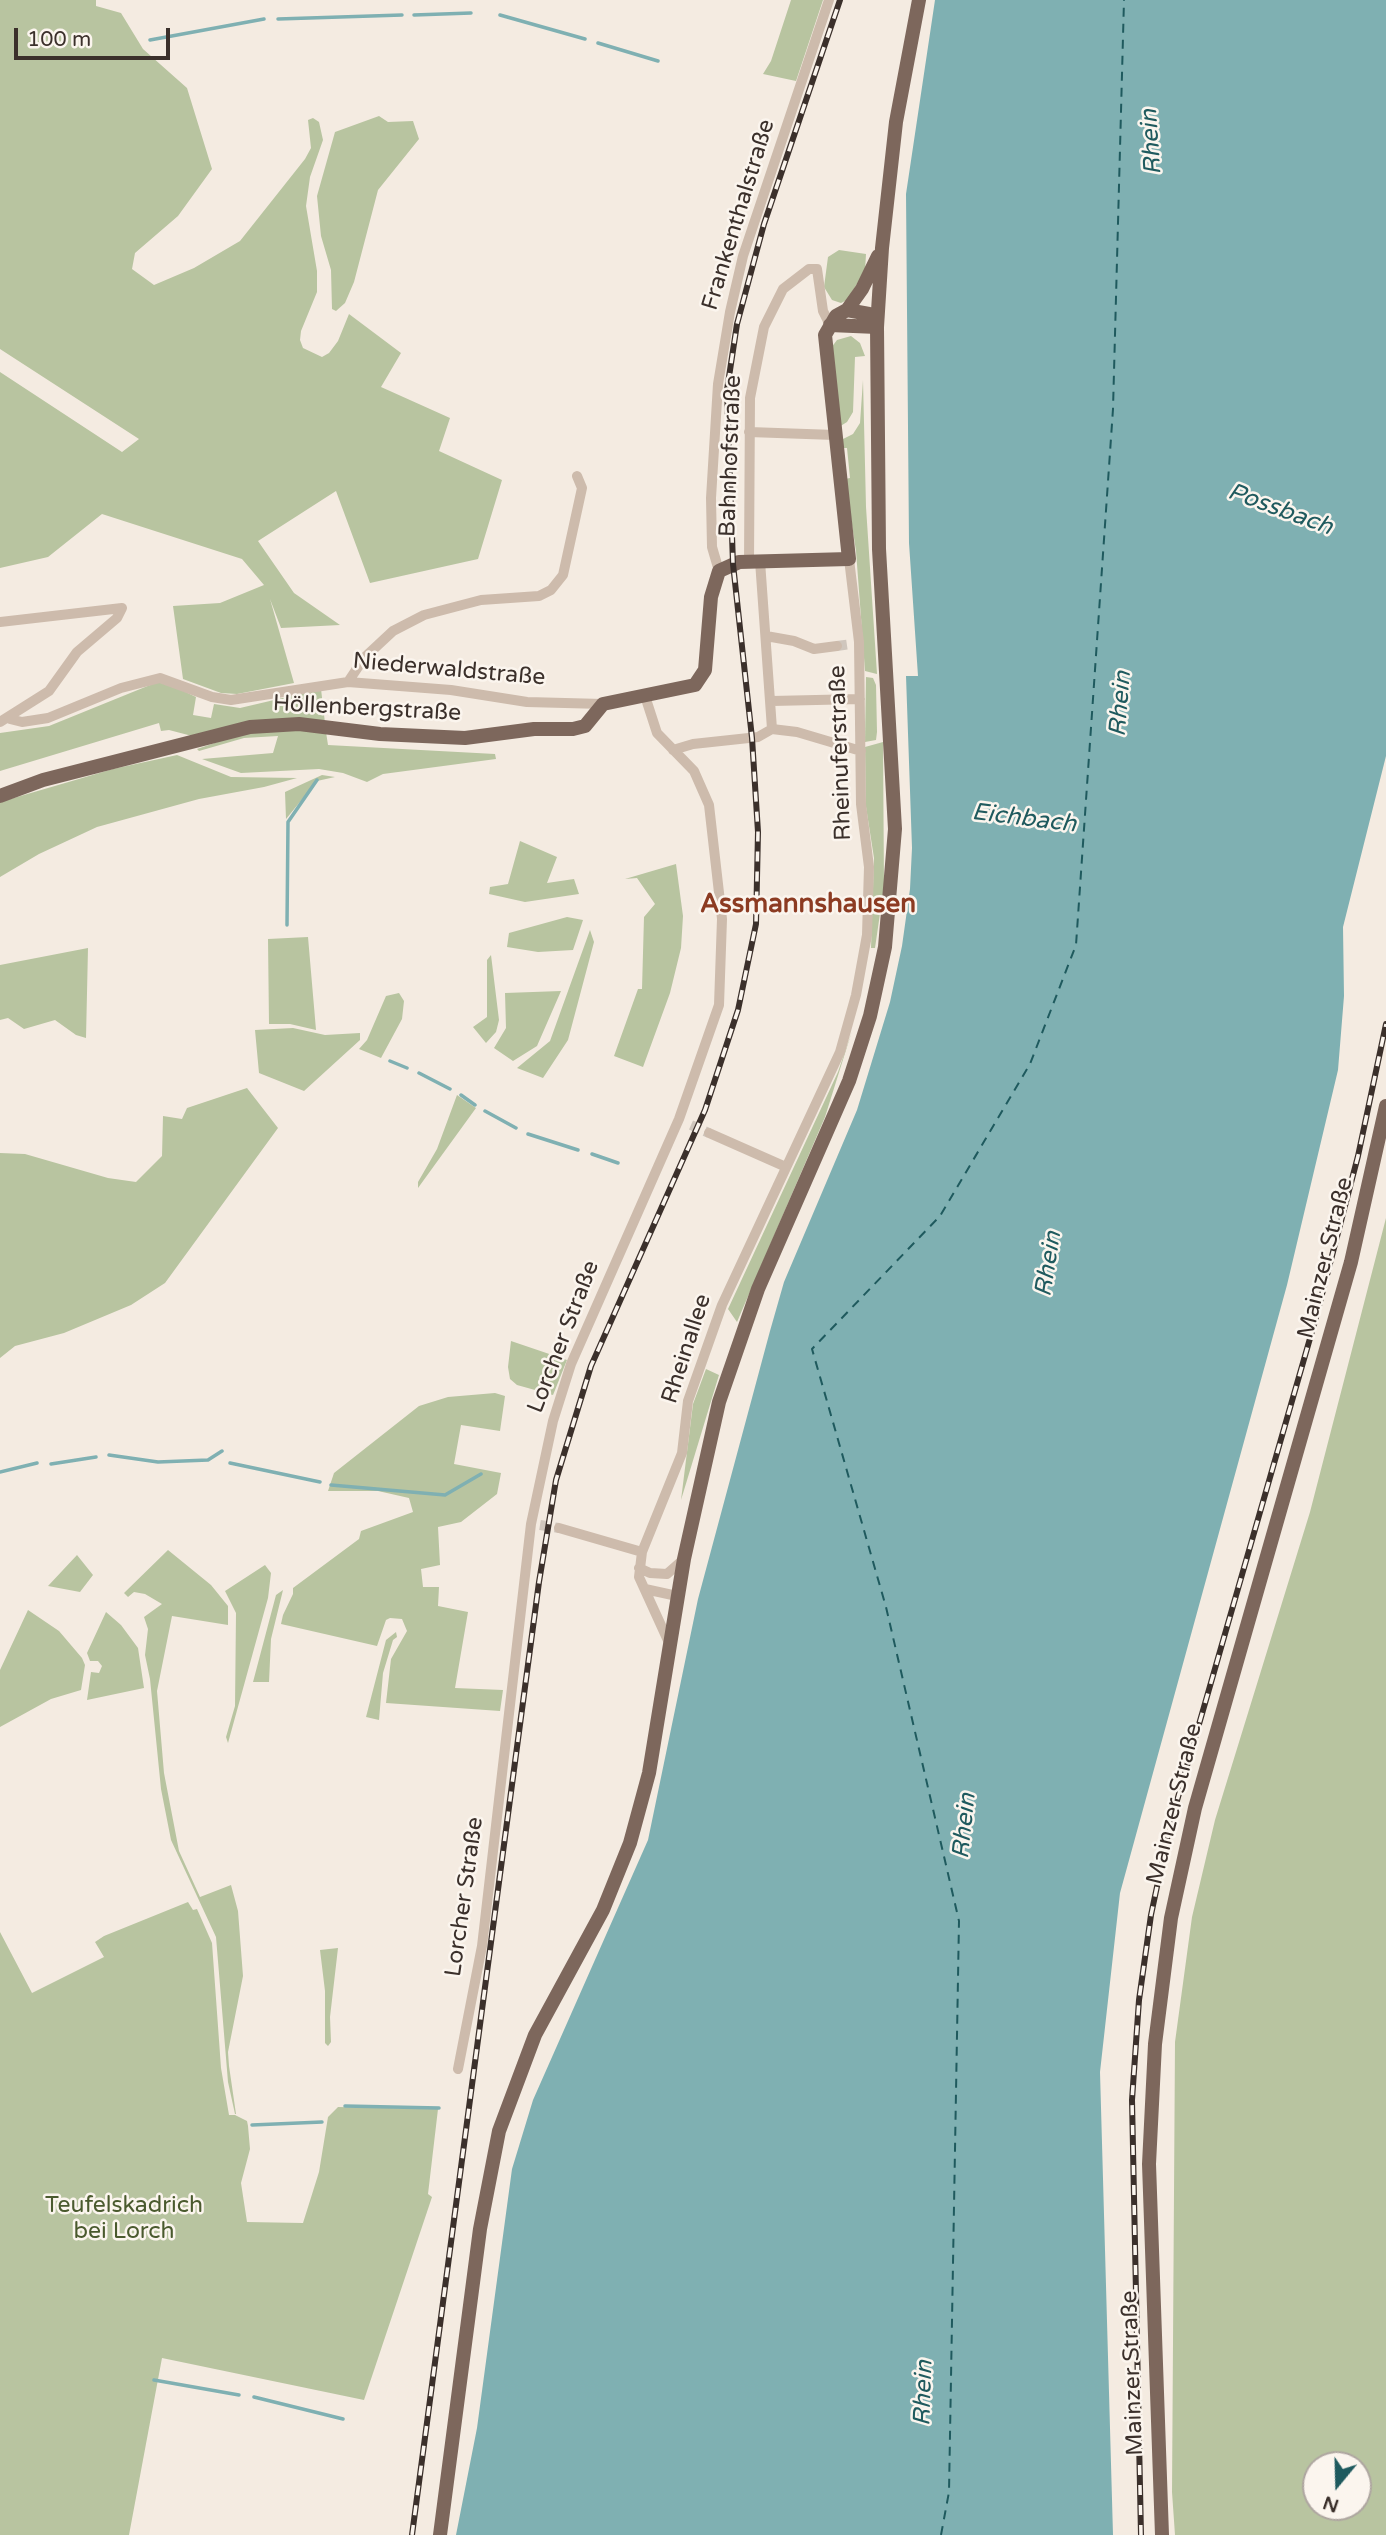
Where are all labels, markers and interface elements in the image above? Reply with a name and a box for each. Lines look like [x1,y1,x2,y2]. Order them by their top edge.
scale bar [18,14,173,58]
text: 100 m [27,27,91,52]
water label: Rhein [1135,108,1169,176]
street label: Frankenthalstraße [697,116,781,314]
street label: Bahnhofstraße [714,375,748,537]
water label: Possbach [1224,478,1336,542]
street label: Niederwaldstraße [352,648,546,692]
street label: Rheinuferstraße [824,665,858,841]
water label: Rhein [1104,670,1138,738]
street label: Höllenbergstraße [272,690,462,728]
water label: Eichbach [970,798,1078,840]
district label: Assmannshausen [700,889,916,921]
street label: Mainzer Straße [1293,1174,1359,1342]
water label: Rhein [1030,1229,1068,1299]
street label: Lorcher Straße [522,1257,606,1417]
street label: Rheinallee [656,1291,718,1407]
street label: Mainzer Straße [1142,1720,1208,1888]
water label: Rhein [947,1792,983,1860]
street label: Lorcher Straße [440,1815,490,1979]
park label: Teufelskadrich bei Lorch [45,2192,203,2246]
street label: Mainzer Straße [1116,2290,1150,2456]
water label: Rhein [908,2360,940,2426]
north arrow [1302,2451,1372,2521]
text: N [1320,2491,1342,2517]

